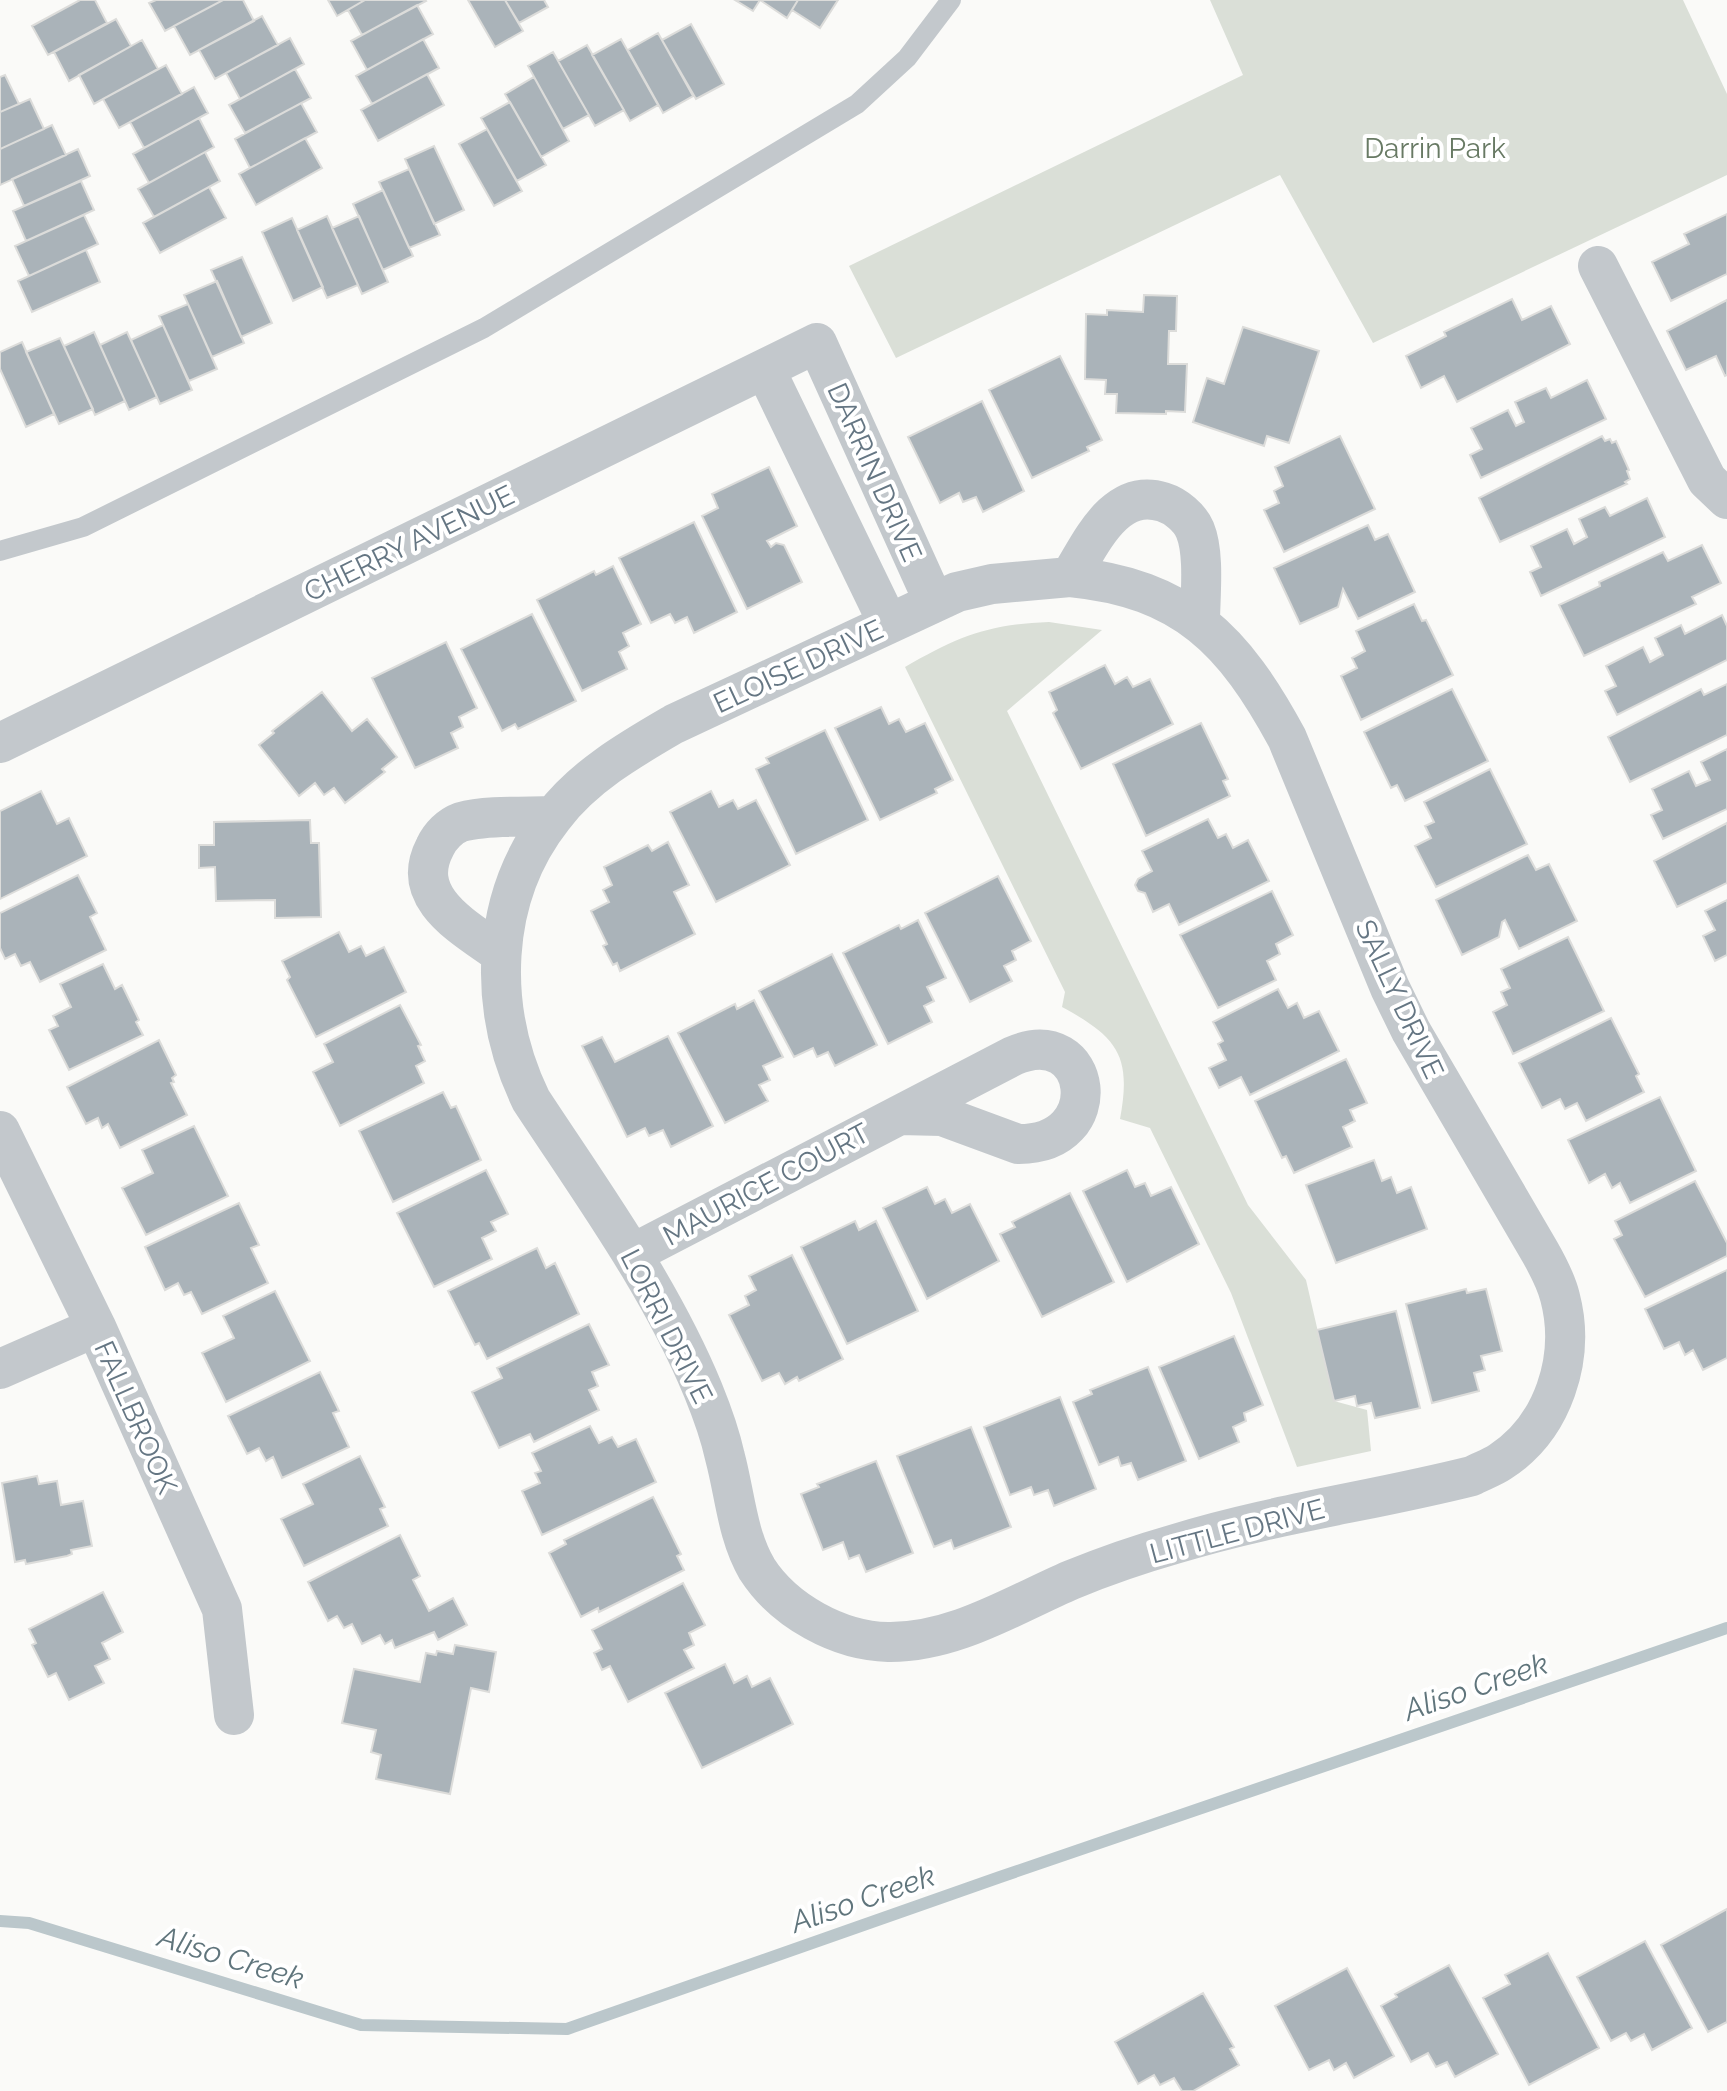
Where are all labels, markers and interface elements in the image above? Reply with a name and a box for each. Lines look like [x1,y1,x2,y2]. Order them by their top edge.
park label: Darrin Park [1364,132,1506,165]
street label: DARRIN DRIVE [820,378,929,567]
street label: CHERRY AVENUE [299,478,520,609]
street label: ELOISE DRIVE [708,613,888,720]
street label: SALLY DRIVE [1349,915,1451,1084]
street label: MAURICE COURT [658,1116,875,1253]
street label: LORRI DRIVE [614,1244,720,1409]
street label: FALLBROOK [87,1336,184,1499]
street label: LITTLE DRIVE [1146,1492,1328,1571]
water label: Aliso Creek [1397,1646,1553,1728]
water label: Aliso Creek [784,1858,940,1940]
water label: Aliso Creek [152,1918,308,1996]

